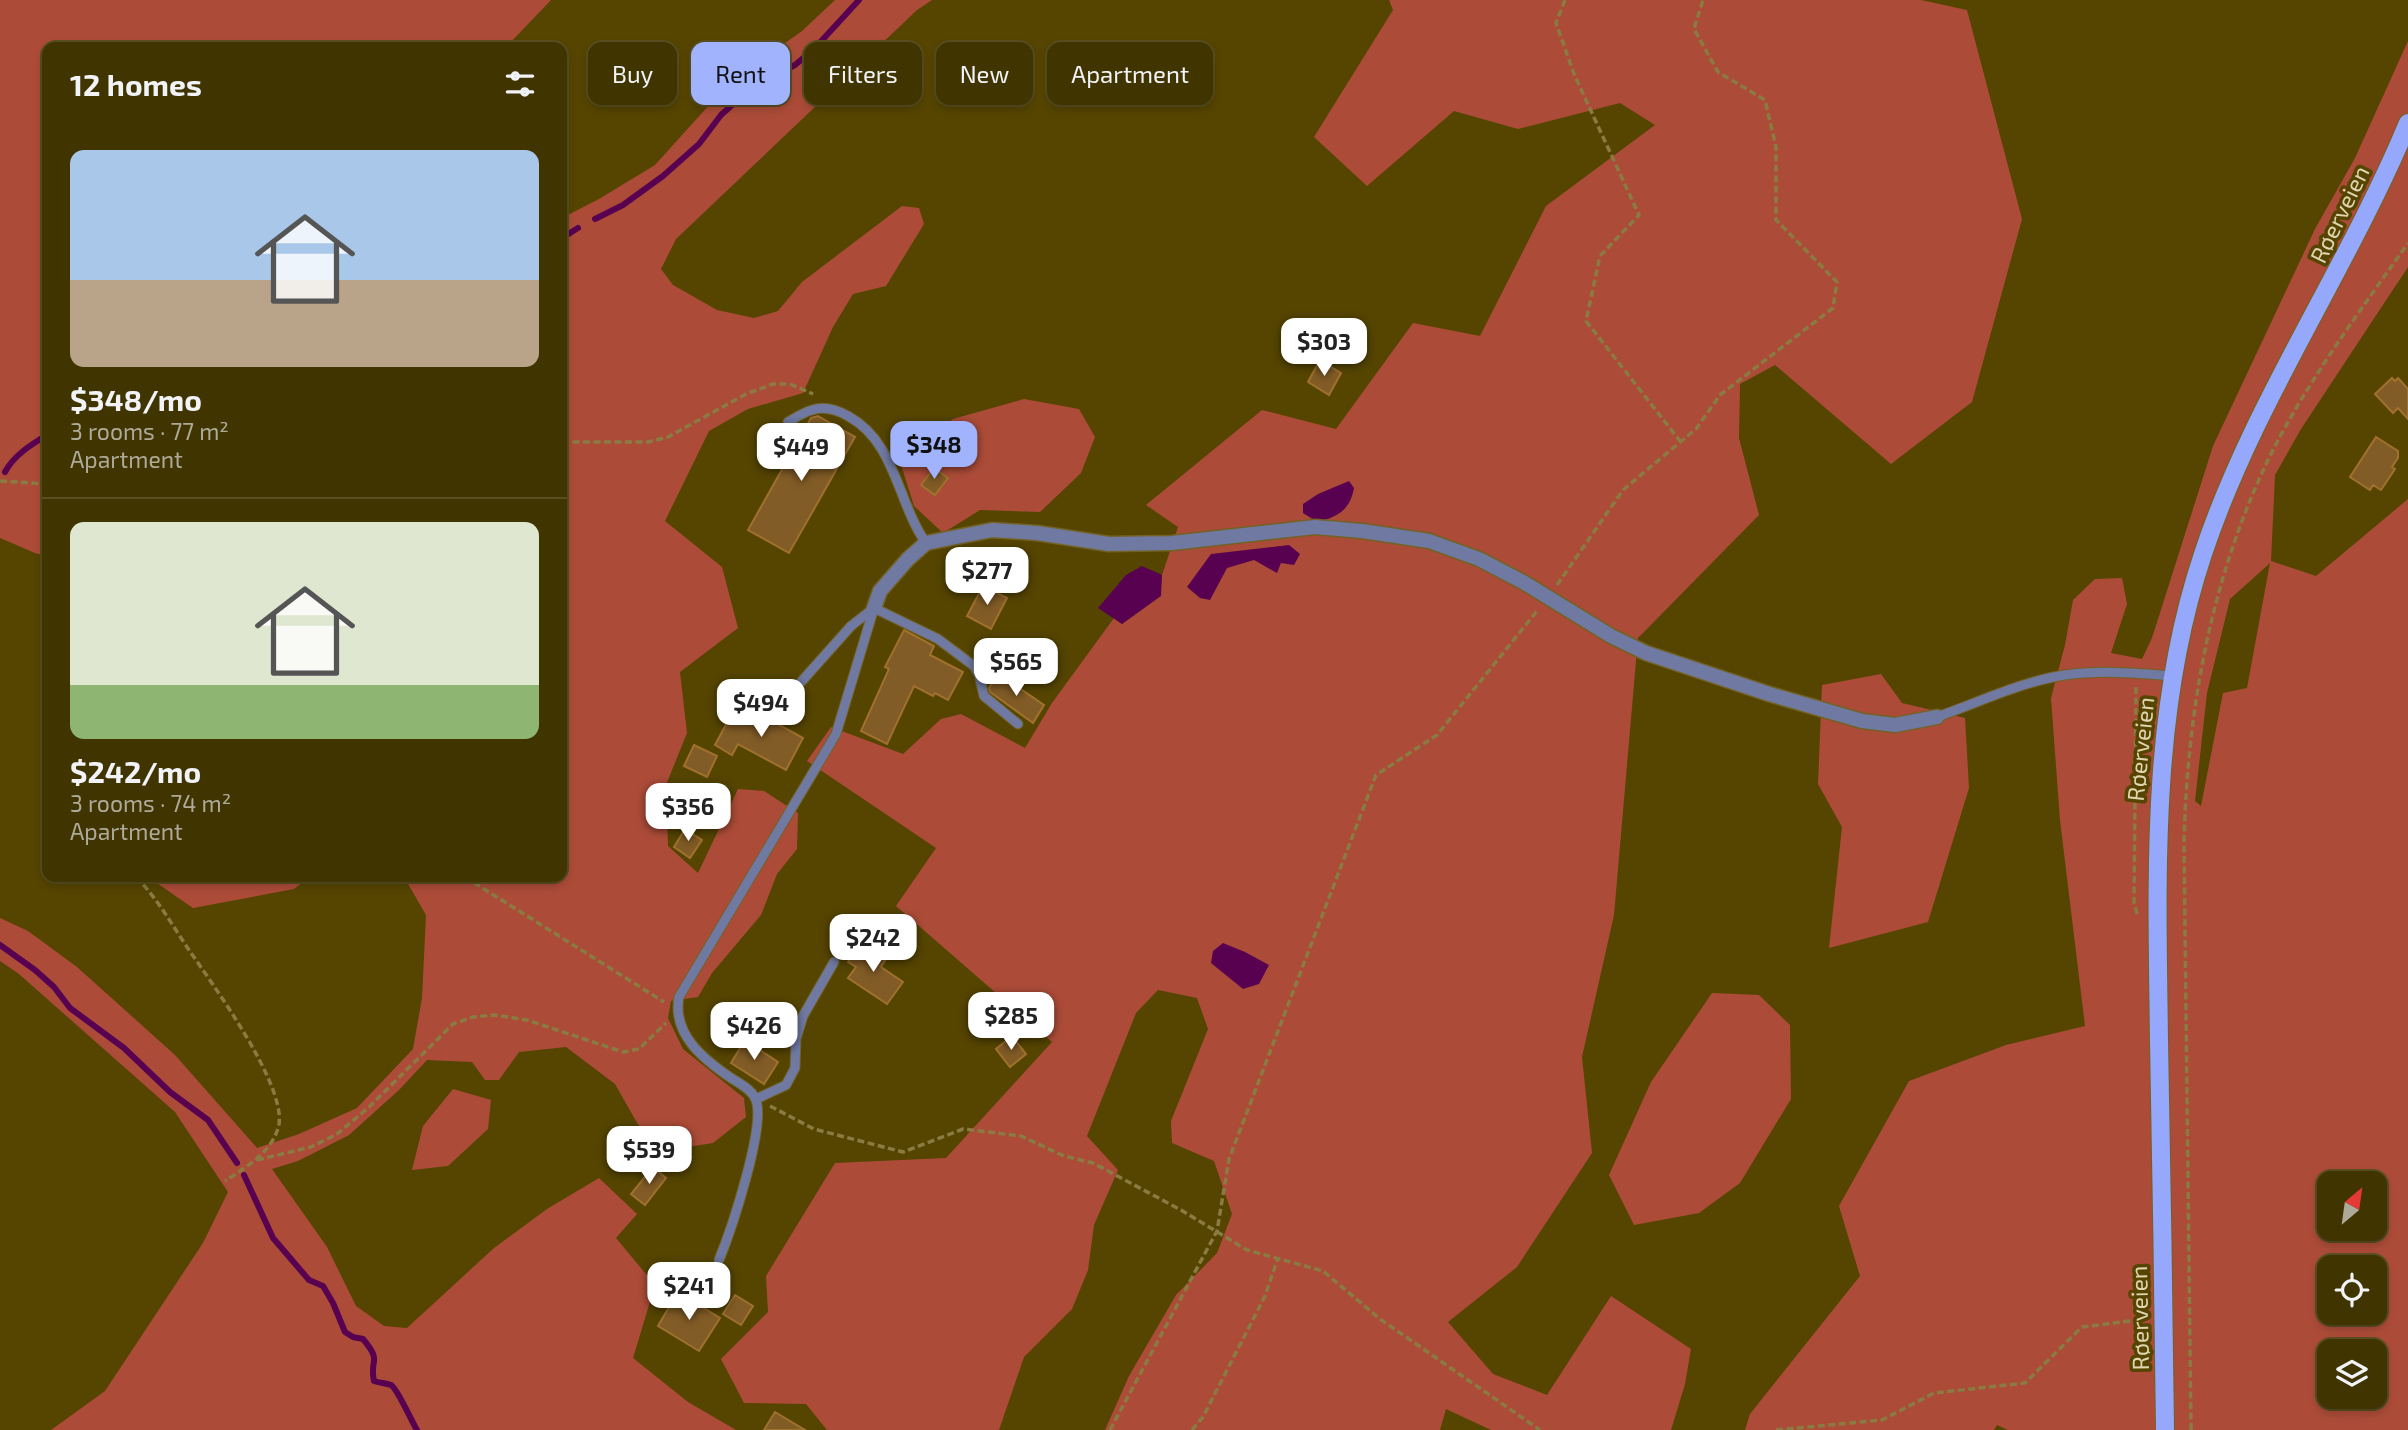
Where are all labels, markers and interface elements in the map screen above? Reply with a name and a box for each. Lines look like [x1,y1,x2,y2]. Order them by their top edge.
chip: Buy [588,42,677,105]
chip: Rent [691,42,790,105]
chip: Filters [804,42,922,105]
chip: New [936,42,1033,105]
chip: Apartment [1047,42,1213,105]
icon: filters [501,65,539,103]
text: 12 homes [70,66,202,102]
street label: Røerveien [2303,161,2375,267]
icon: home [242,196,368,322]
pin: $303 [1283,318,1365,378]
text: $303 [1297,327,1351,355]
text: $348/mo [70,381,202,417]
text: 3 rooms · 77 m² [70,417,229,445]
pin: $348 [893,421,975,481]
pin: $449 [760,424,842,483]
text: $348 [906,430,962,458]
text: $449 [773,432,829,460]
text: Apartment [70,445,183,473]
pin: $277 [946,548,1028,607]
text: $277 [962,556,1013,584]
icon: home [242,568,368,694]
pin: $565 [975,638,1057,698]
text: $565 [990,647,1042,675]
pin: $494 [720,680,802,739]
text: $494 [733,688,789,716]
street label: Røerveien [2121,695,2159,803]
text: $242/mo [70,753,201,789]
pin: $356 [647,784,729,843]
text: 3 rooms · 74 m² [70,789,231,817]
text: $356 [662,792,714,820]
text: Apartment [70,817,183,845]
pin: $242 [832,914,914,974]
text: $242 [846,923,900,951]
pin: $285 [970,992,1052,1052]
text: $285 [984,1001,1038,1029]
pin: $426 [713,1002,795,1062]
text: $426 [727,1011,781,1039]
pin: $539 [608,1126,690,1186]
text: $539 [623,1135,675,1163]
north arrow [2317,1171,2387,1241]
map controls [2317,1171,2387,1409]
button: locate [2317,1255,2387,1325]
pin: $241 [648,1262,730,1322]
street label: Røerveien [2124,1265,2154,1371]
text: $241 [663,1271,715,1299]
button: layers [2317,1339,2387,1409]

